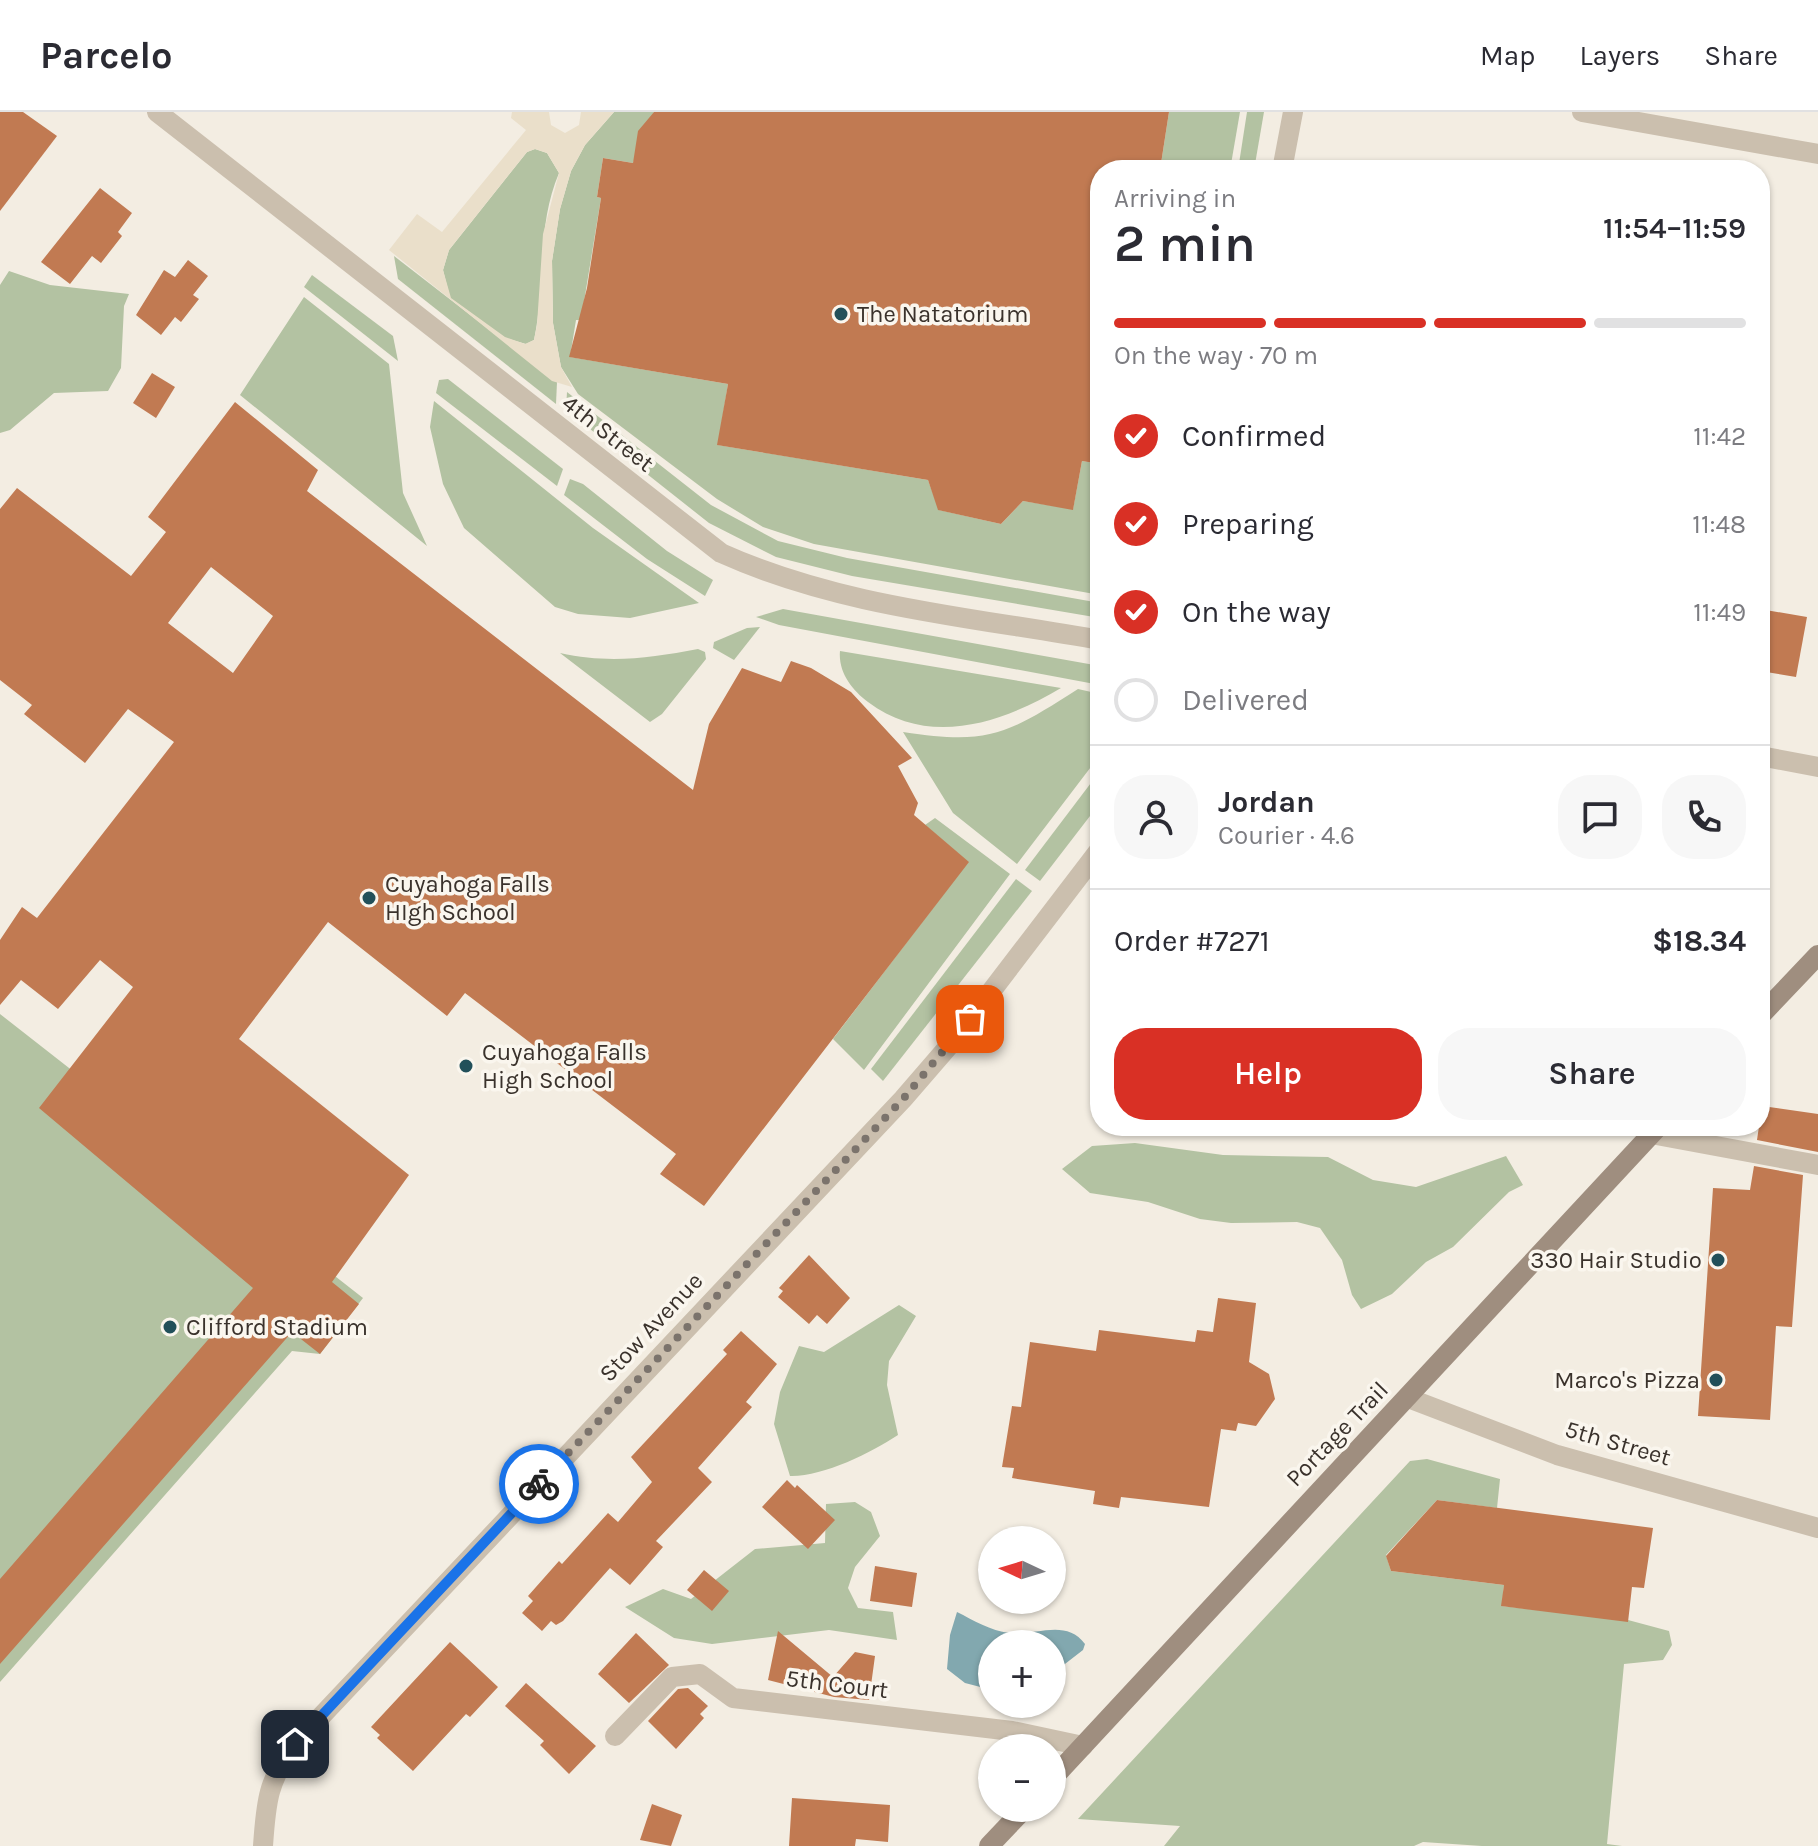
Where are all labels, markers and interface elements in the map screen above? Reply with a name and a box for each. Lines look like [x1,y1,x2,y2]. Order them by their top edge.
text: Parcelo [40,33,173,78]
text: Map [1480,39,1535,72]
text: Layers [1579,39,1660,72]
text: Share [1704,39,1778,72]
text: Arriving in [1114,183,1236,214]
text: 11:54–11:59 [1603,210,1746,246]
text: 2 min [1114,213,1256,274]
place label: The Natatorium [857,300,1028,328]
marker: The Natatorium [832,305,850,323]
text: On the way · 70 m [1114,340,1318,371]
street label: 4th Street [557,389,659,477]
icon: check [1114,414,1158,458]
text: Confirmed [1182,418,1326,454]
text: 11:42 [1693,421,1746,452]
icon: check [1114,502,1158,546]
text: Preparing [1182,506,1314,542]
text: 11:48 [1692,509,1746,540]
icon: check [1114,590,1158,634]
text: On the way [1182,594,1331,630]
text: 11:49 [1693,597,1746,628]
text: Delivered [1182,682,1309,718]
button: person [1114,775,1198,859]
button: chat [1558,775,1642,859]
button: phone [1662,775,1746,859]
text: Jordan [1218,784,1315,820]
text: Courier · 4.6 [1218,820,1355,851]
place label: Cuyahoga Falls HIgh School [385,870,550,926]
marker: Cuyahoga Falls HIgh School [360,889,378,907]
text: Order #7271 [1114,923,1270,959]
text: $18.34 [1652,923,1746,959]
pin [936,985,1004,1053]
icon: bag [948,997,992,1041]
button: Help [1114,1028,1422,1120]
button: Share [1438,1028,1746,1120]
place label: Cuyahoga Falls High School [482,1038,647,1094]
marker: Cuyahoga Falls High School [457,1057,475,1075]
place label: 330 Hair Studio [1530,1246,1702,1274]
marker: 330 Hair Studio [1709,1251,1727,1269]
street label: Stow Avenue [593,1267,709,1387]
place label: Clifford Stadium [186,1313,368,1341]
marker: Clifford Stadium [161,1318,179,1336]
place label: Marco's Pizza [1554,1366,1700,1394]
marker: Marco's Pizza [1707,1371,1725,1389]
street label: Portage Trail [1280,1376,1394,1492]
street label: 5th Street [1562,1415,1674,1471]
courier [499,1444,579,1524]
icon: bike [517,1462,561,1506]
north arrow [978,1526,1066,1614]
map controls [978,1526,1066,1822]
button: + [978,1630,1066,1718]
street label: 5th Court [784,1664,890,1704]
pin [261,1710,329,1778]
icon: home [273,1722,317,1766]
button: − [978,1734,1066,1822]

